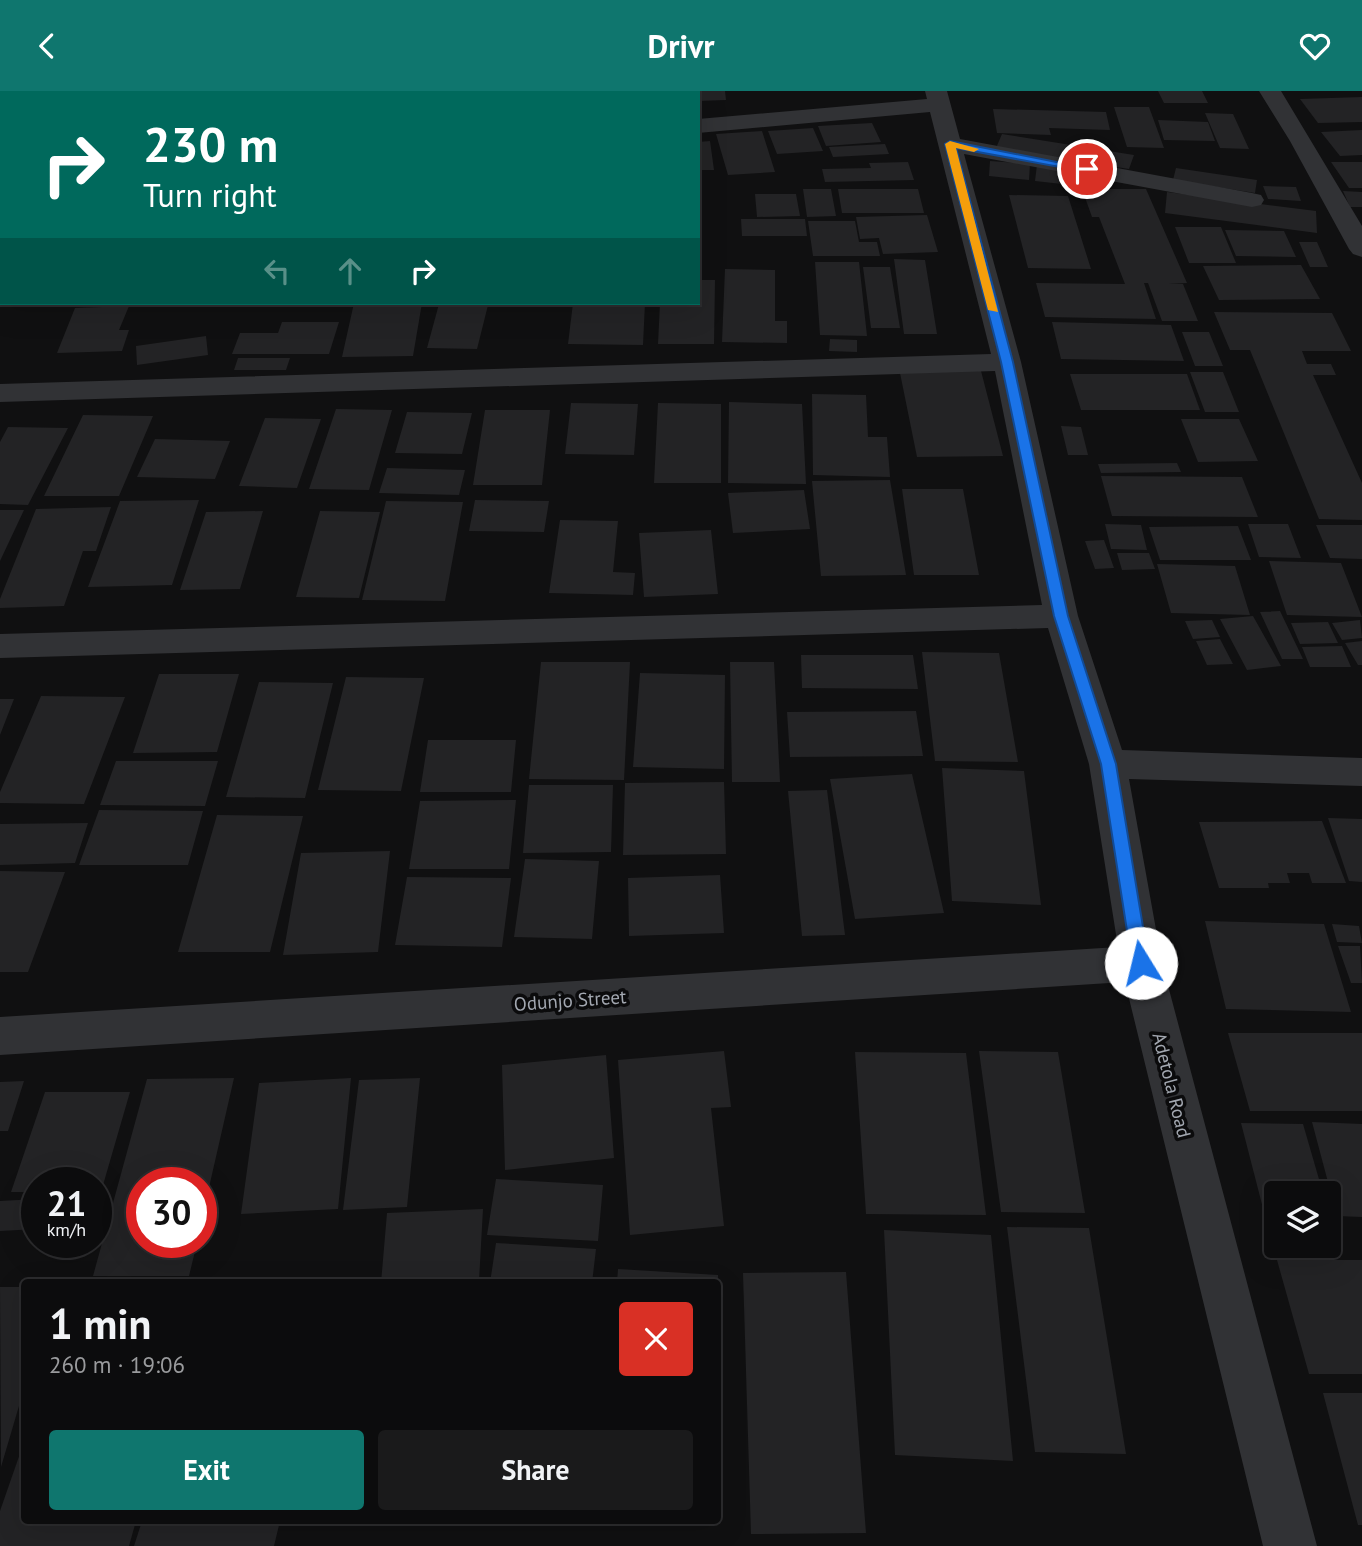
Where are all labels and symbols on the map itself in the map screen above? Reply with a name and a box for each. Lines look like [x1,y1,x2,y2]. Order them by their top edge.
pin [1057,139,1117,199]
position arrow [1104,926,1178,1000]
street label: Odunjo Street [513,984,628,1016]
street label: Adetola Road [1147,1030,1197,1140]
speed limit sign: 30 [126,1167,217,1258]

